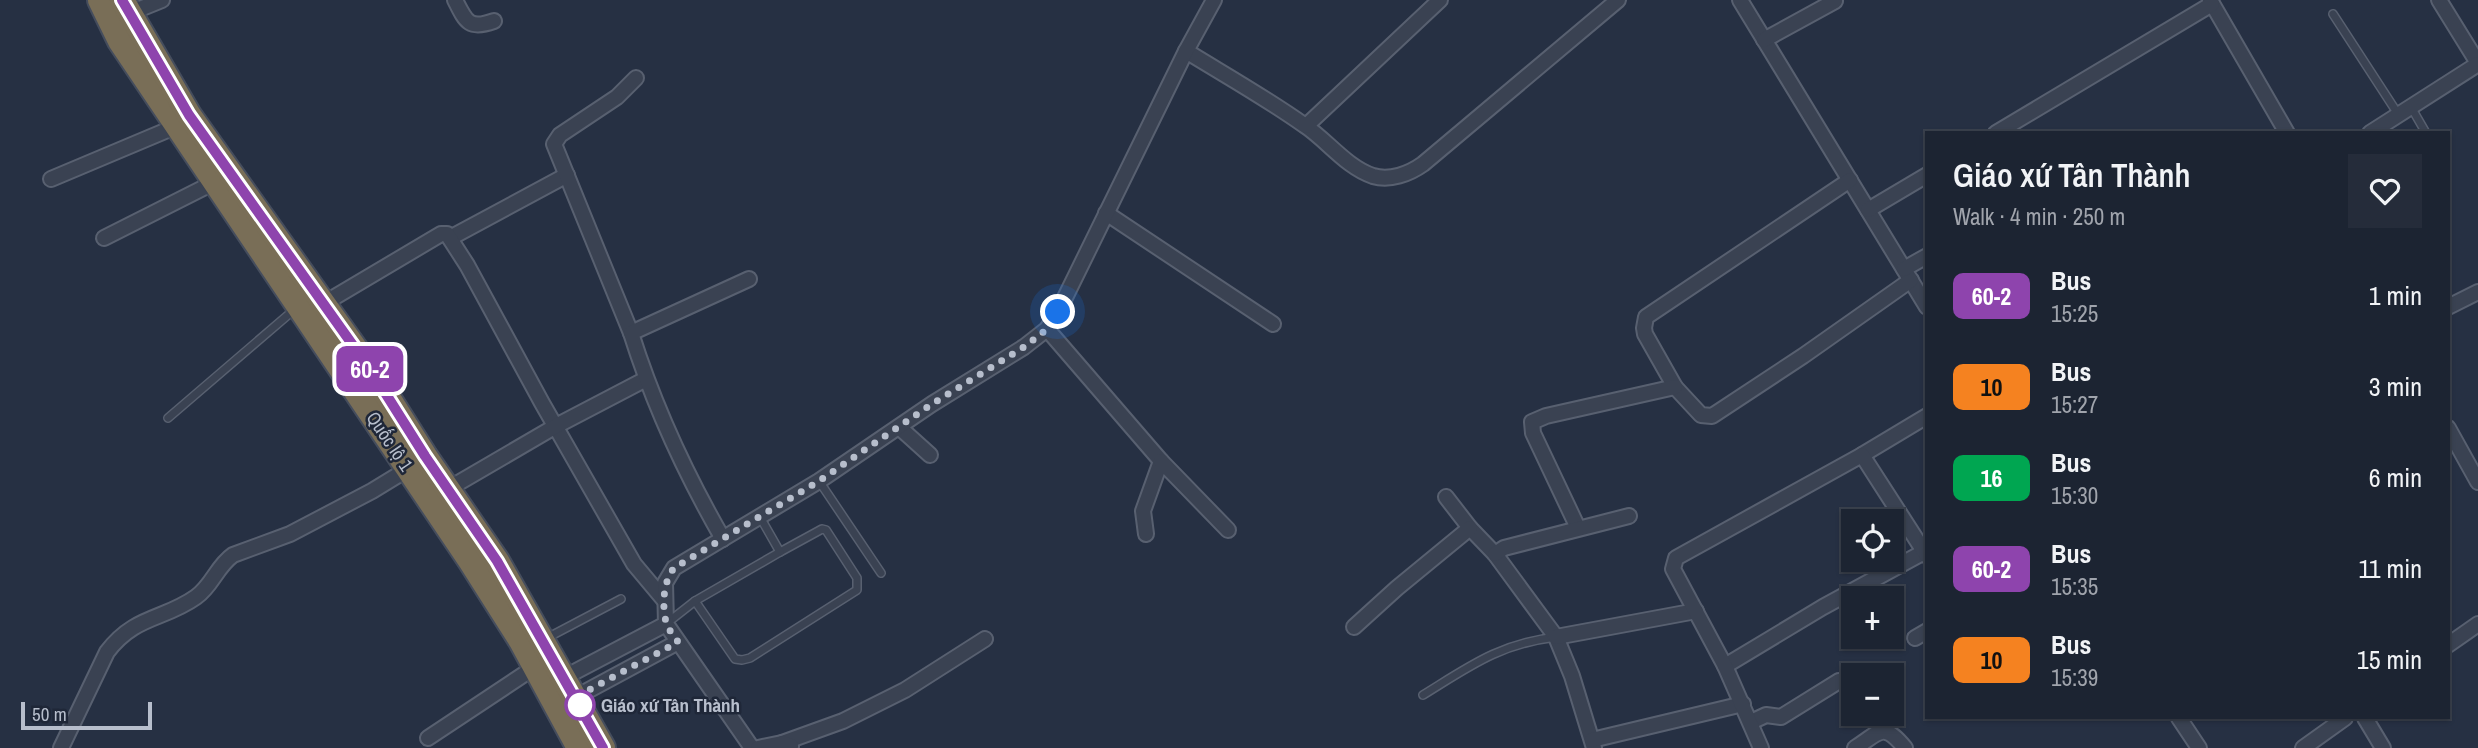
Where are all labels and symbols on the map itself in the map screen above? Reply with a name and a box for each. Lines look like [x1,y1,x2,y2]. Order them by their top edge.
your location [1040,294,1075,329]
line badge: 60-2 [321,346,419,392]
street label: Quốc lộ 1 [361,406,420,476]
marker: Giáo xứ Tân Thành [565,690,595,720]
place label: Giáo xứ Tân Thành [601,692,740,718]
scale bar [21,699,152,731]

